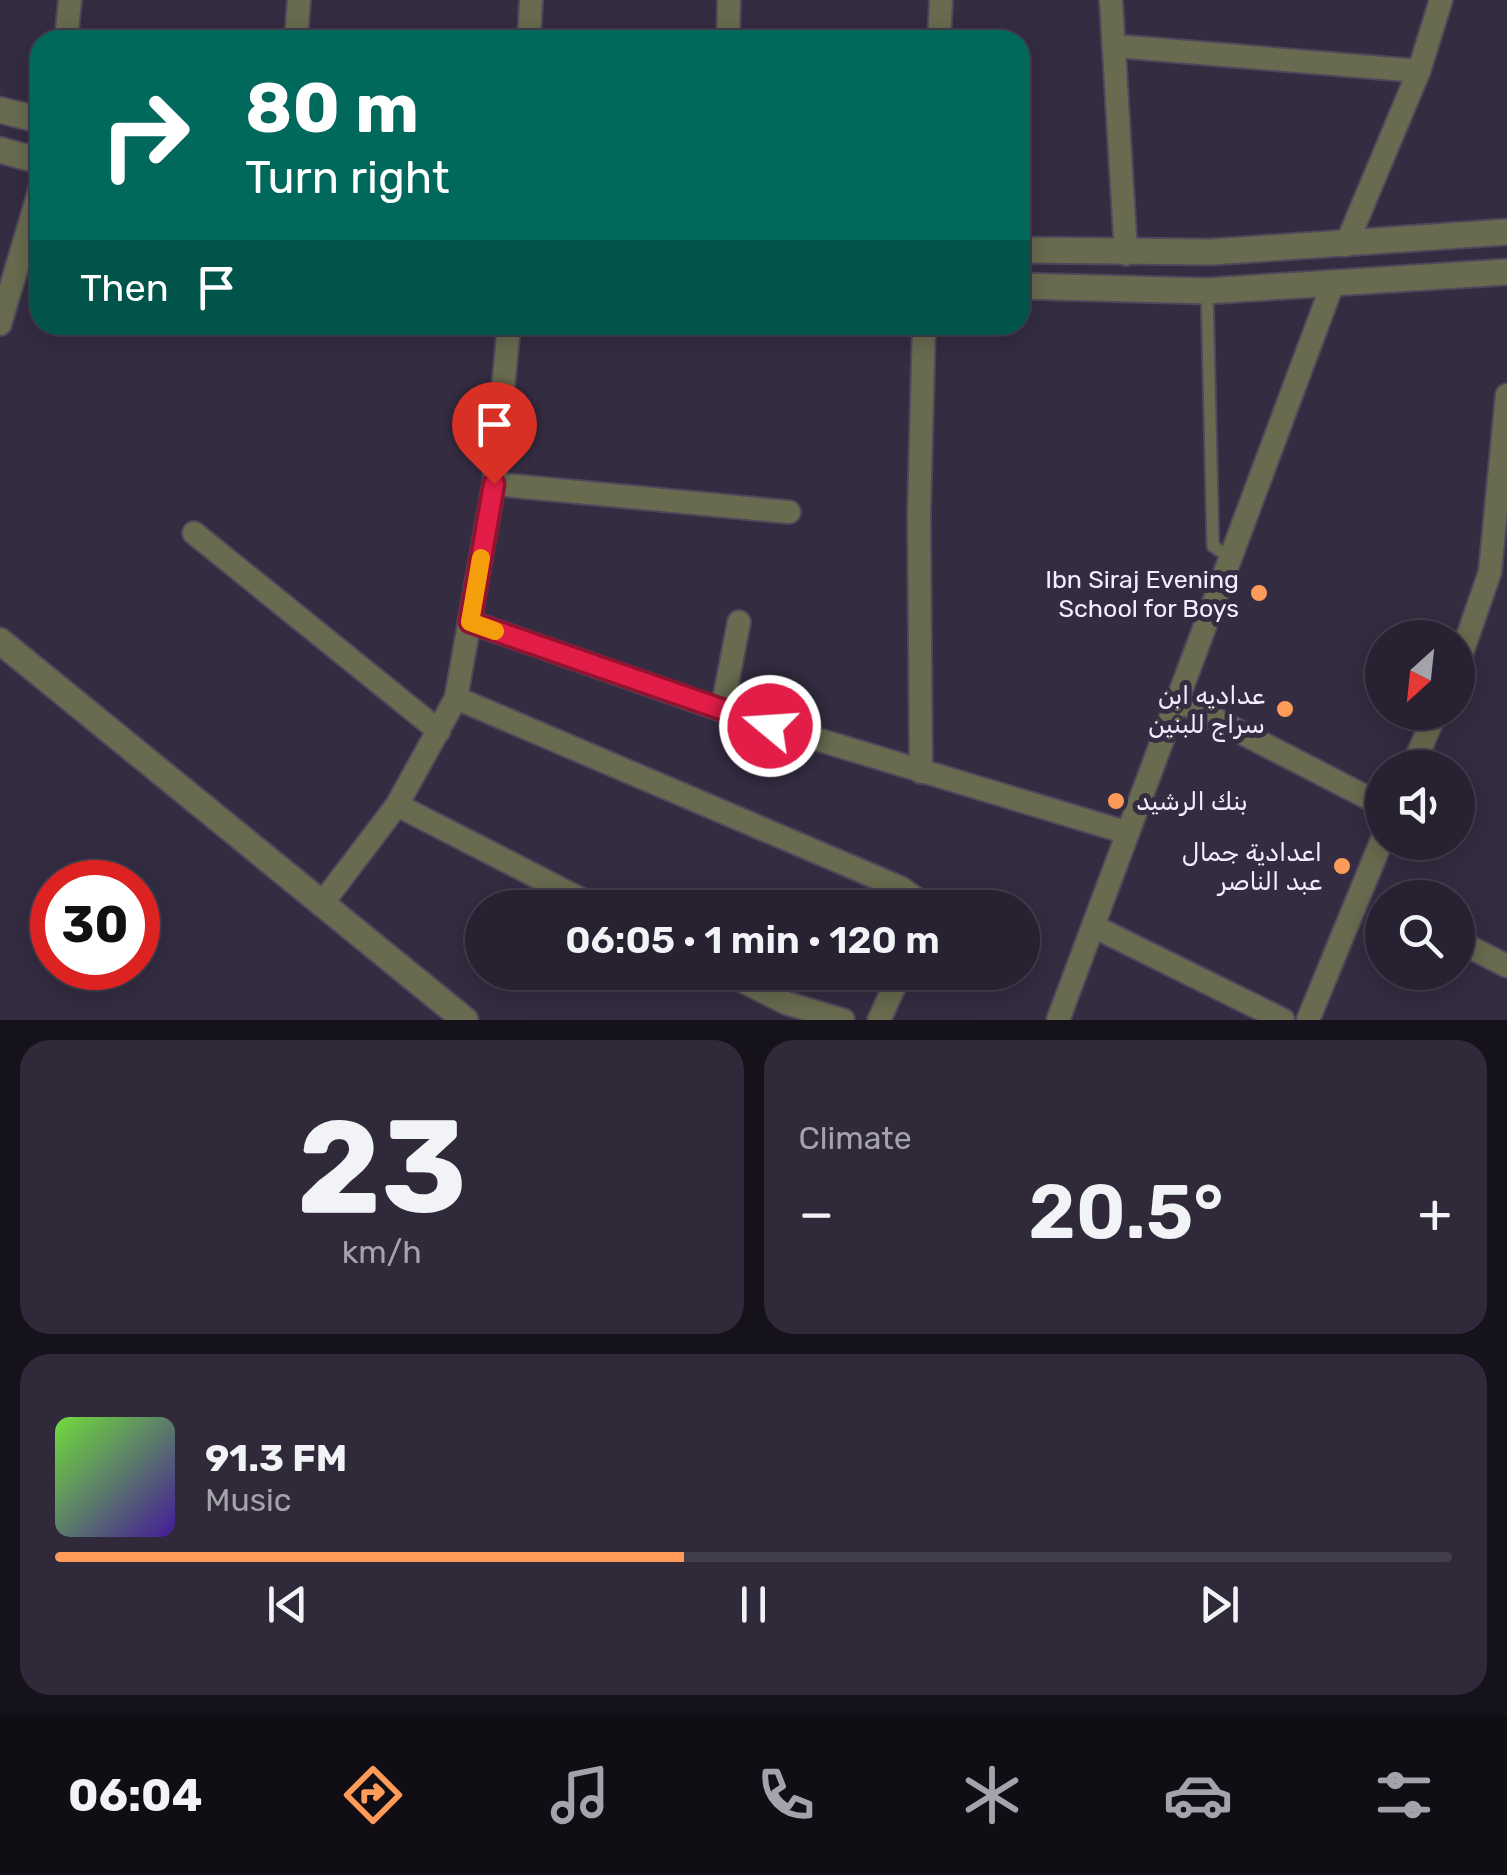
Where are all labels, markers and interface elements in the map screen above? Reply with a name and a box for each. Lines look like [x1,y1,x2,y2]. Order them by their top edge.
text: 80 m [245,67,419,150]
icon: right [80,70,210,200]
text: Turn right [245,151,449,204]
icon: arrive [189,260,244,315]
text: Then [80,265,169,311]
pin [452,382,537,485]
icon: arrive [467,397,522,452]
place label: Ibn Siraj Evening School for Boys [1045,565,1239,623]
marker: Ibn Siraj Evening School for Boys [1248,582,1270,604]
north arrow [1365,620,1475,730]
map controls [1365,620,1475,990]
position arrow [718,674,822,778]
place label: عداديه ابن سراج للبنين [1148,681,1265,742]
marker: عداديه ابن سراج للبنين [1274,698,1296,720]
button: sound [1365,750,1475,860]
place label: بنك الرشيد [1136,787,1248,816]
marker: بنك الرشيد [1105,790,1127,812]
place label: اعدادية جمال عبد الناصر [1182,838,1322,896]
marker: اعدادية جمال عبد الناصر [1331,855,1353,877]
speed limit sign: 30 [30,860,160,990]
button: search [1365,880,1475,990]
text: 06:05 · 1 min · 120 m [565,917,940,963]
text: 23 [297,1090,467,1245]
text: Climate [799,1119,912,1157]
text: 20.5° [1028,1168,1224,1257]
text: − [799,1181,834,1246]
text: + [1418,1181,1452,1246]
text: km/h [342,1233,422,1271]
text: 91.3 FM [205,1435,347,1481]
text: Music [205,1481,291,1519]
icon: previous [260,1577,315,1632]
icon: pause [726,1577,781,1632]
icon: next [1192,1577,1247,1632]
icon: directions [338,1760,408,1830]
icon: music [545,1760,615,1830]
icon: phone [751,1760,821,1830]
icon: climate [957,1760,1027,1830]
icon: car [1163,1760,1233,1830]
icon: filters [1369,1760,1439,1830]
text: 06:04 [68,1769,202,1822]

